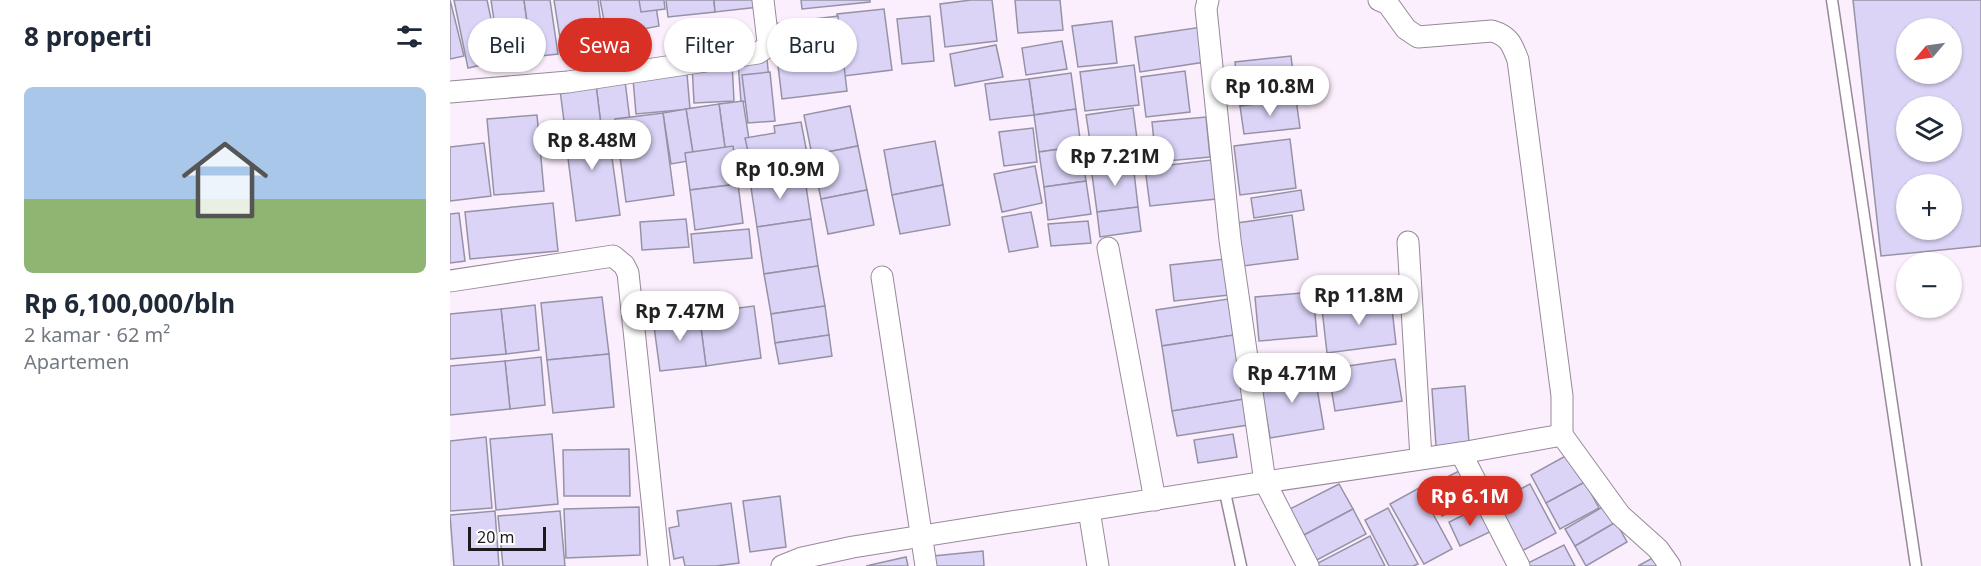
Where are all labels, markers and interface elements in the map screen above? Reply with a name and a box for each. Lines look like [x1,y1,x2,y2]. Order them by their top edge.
text: 8 properti [24,18,152,54]
chip: Beli [468,18,546,72]
chip: Sewa [558,18,652,72]
chip: Filter [664,18,755,72]
chip: Baru [767,18,857,72]
north arrow [1896,18,1962,84]
map controls [1896,18,1962,318]
icon: filters [393,20,426,53]
pin: Rp 10.8M [1208,66,1332,117]
text: Rp 10.8M [1225,72,1315,99]
button: layers [1896,96,1962,162]
pin: Rp 8.48M [530,120,654,171]
icon: home [171,126,279,234]
text: Rp 8.48M [547,126,637,153]
pin: Rp 7.21M [1053,136,1177,187]
text: Rp 7.21M [1070,142,1160,169]
pin: Rp 10.9M [718,149,842,200]
text: Rp 10.9M [735,155,825,182]
button: + [1896,174,1962,240]
button: − [1896,252,1962,318]
pin: Rp 11.8M [1297,275,1421,326]
text: Rp 11.8M [1314,281,1404,308]
text: Rp 6,100,000/bln [24,285,235,321]
pin: Rp 7.47M [618,291,742,342]
text: Rp 7.47M [635,297,725,324]
text: 2 kamar · 62 m² [24,321,170,348]
text: Apartemen [24,348,129,375]
pin: Rp 4.71M [1230,353,1354,404]
text: Rp 4.71M [1247,359,1337,386]
pin: Rp 6.1M [1415,476,1525,527]
text: Rp 6.1M [1431,482,1509,509]
scale bar [468,524,546,552]
text: 20 m [477,526,514,548]

